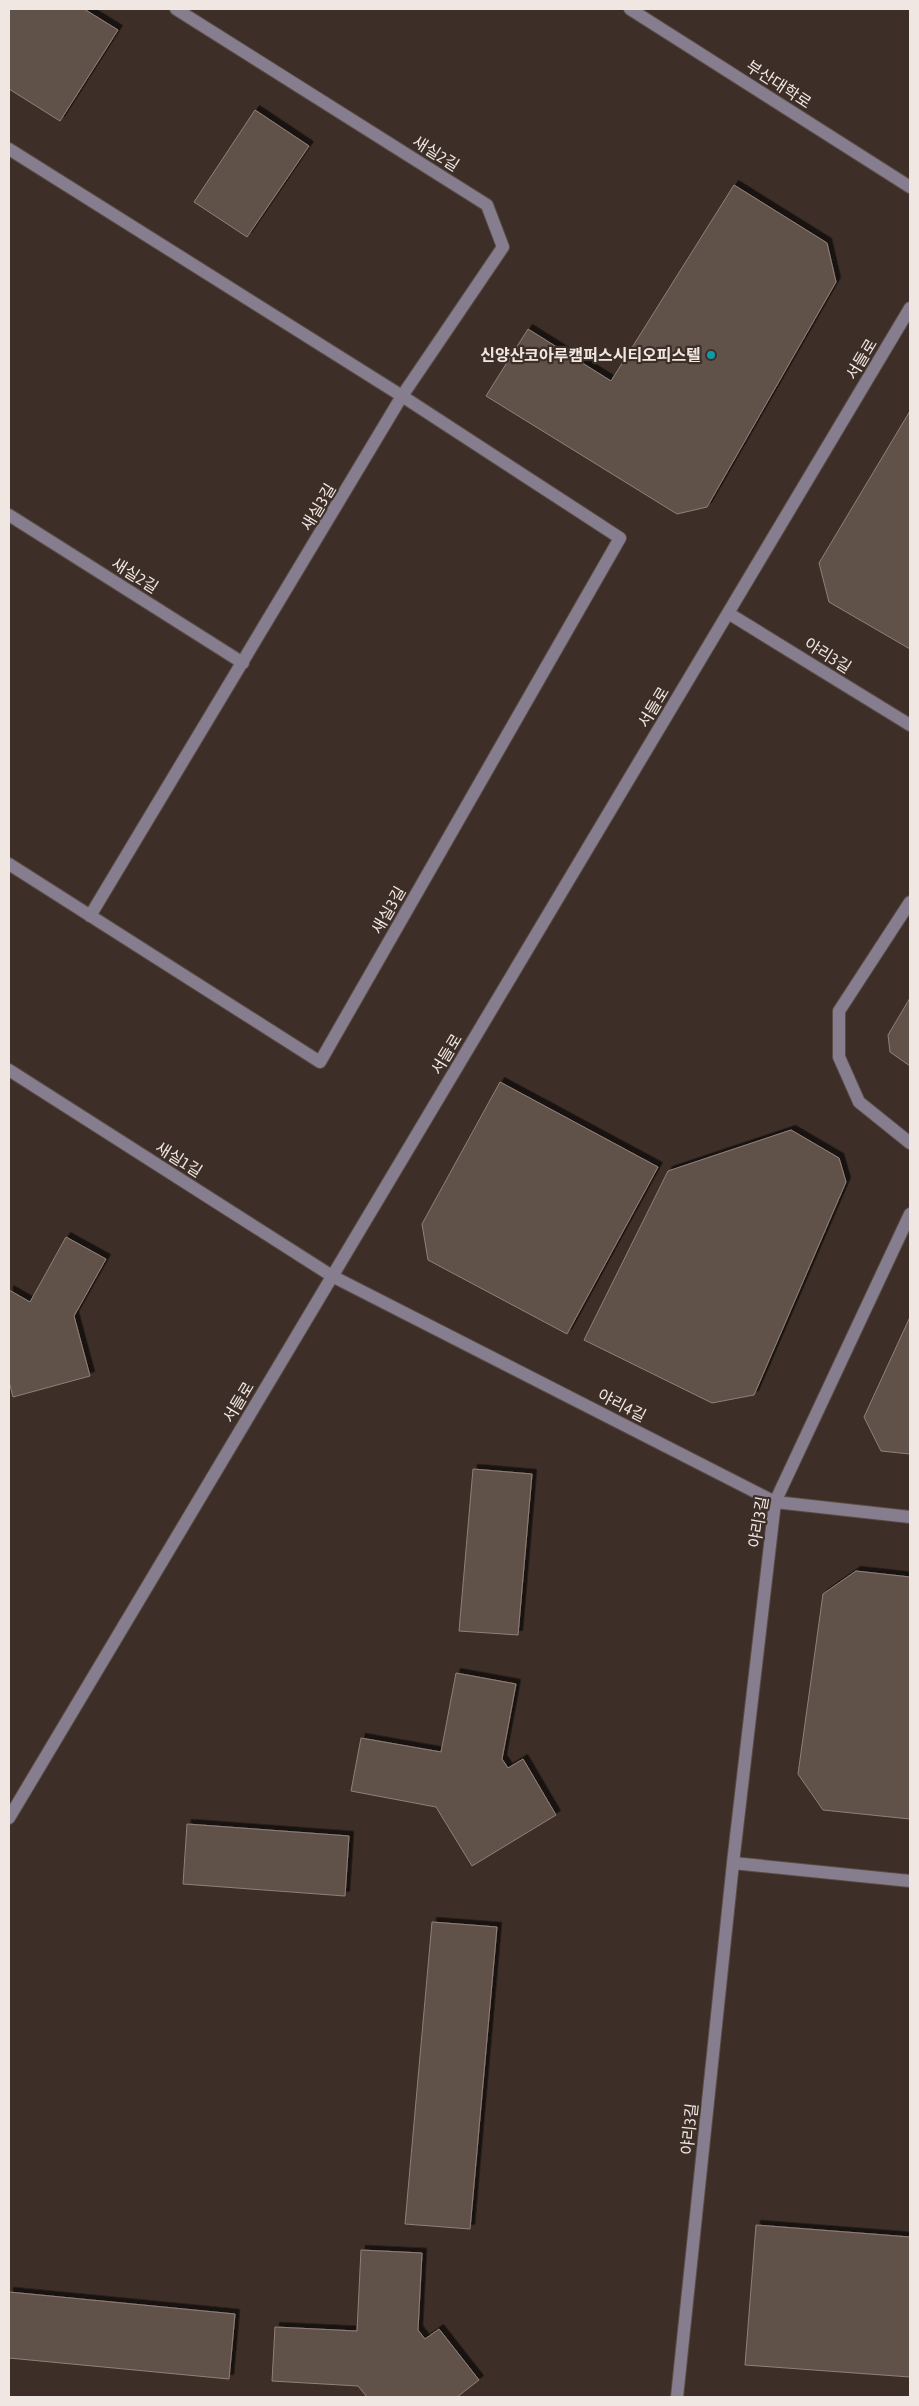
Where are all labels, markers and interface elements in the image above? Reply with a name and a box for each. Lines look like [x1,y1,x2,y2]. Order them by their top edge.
street label: 부산대학로 [743,56,815,112]
street label: 새실2길 [409,132,463,174]
street label: 서들로 [842,335,880,383]
place label: 신양산코아루캠퍼스시티오피스텔 [480,346,701,364]
marker: 신양산코아루캠퍼스시티오피스텔 [705,349,717,361]
street label: 새실3길 [297,480,339,534]
street label: 새실2길 [108,554,162,596]
street label: 야리3길 [801,634,855,676]
street label: 서들로 [634,683,672,731]
street label: 새실3길 [367,883,409,937]
street label: 서들로 [427,1030,465,1078]
street label: 새실1길 [152,1138,206,1180]
street label: 서들로 [219,1378,257,1426]
street label: 야리4길 [595,1385,649,1425]
street label: 야리3길 [745,1495,771,1549]
street label: 야리3길 [677,2102,701,2156]

